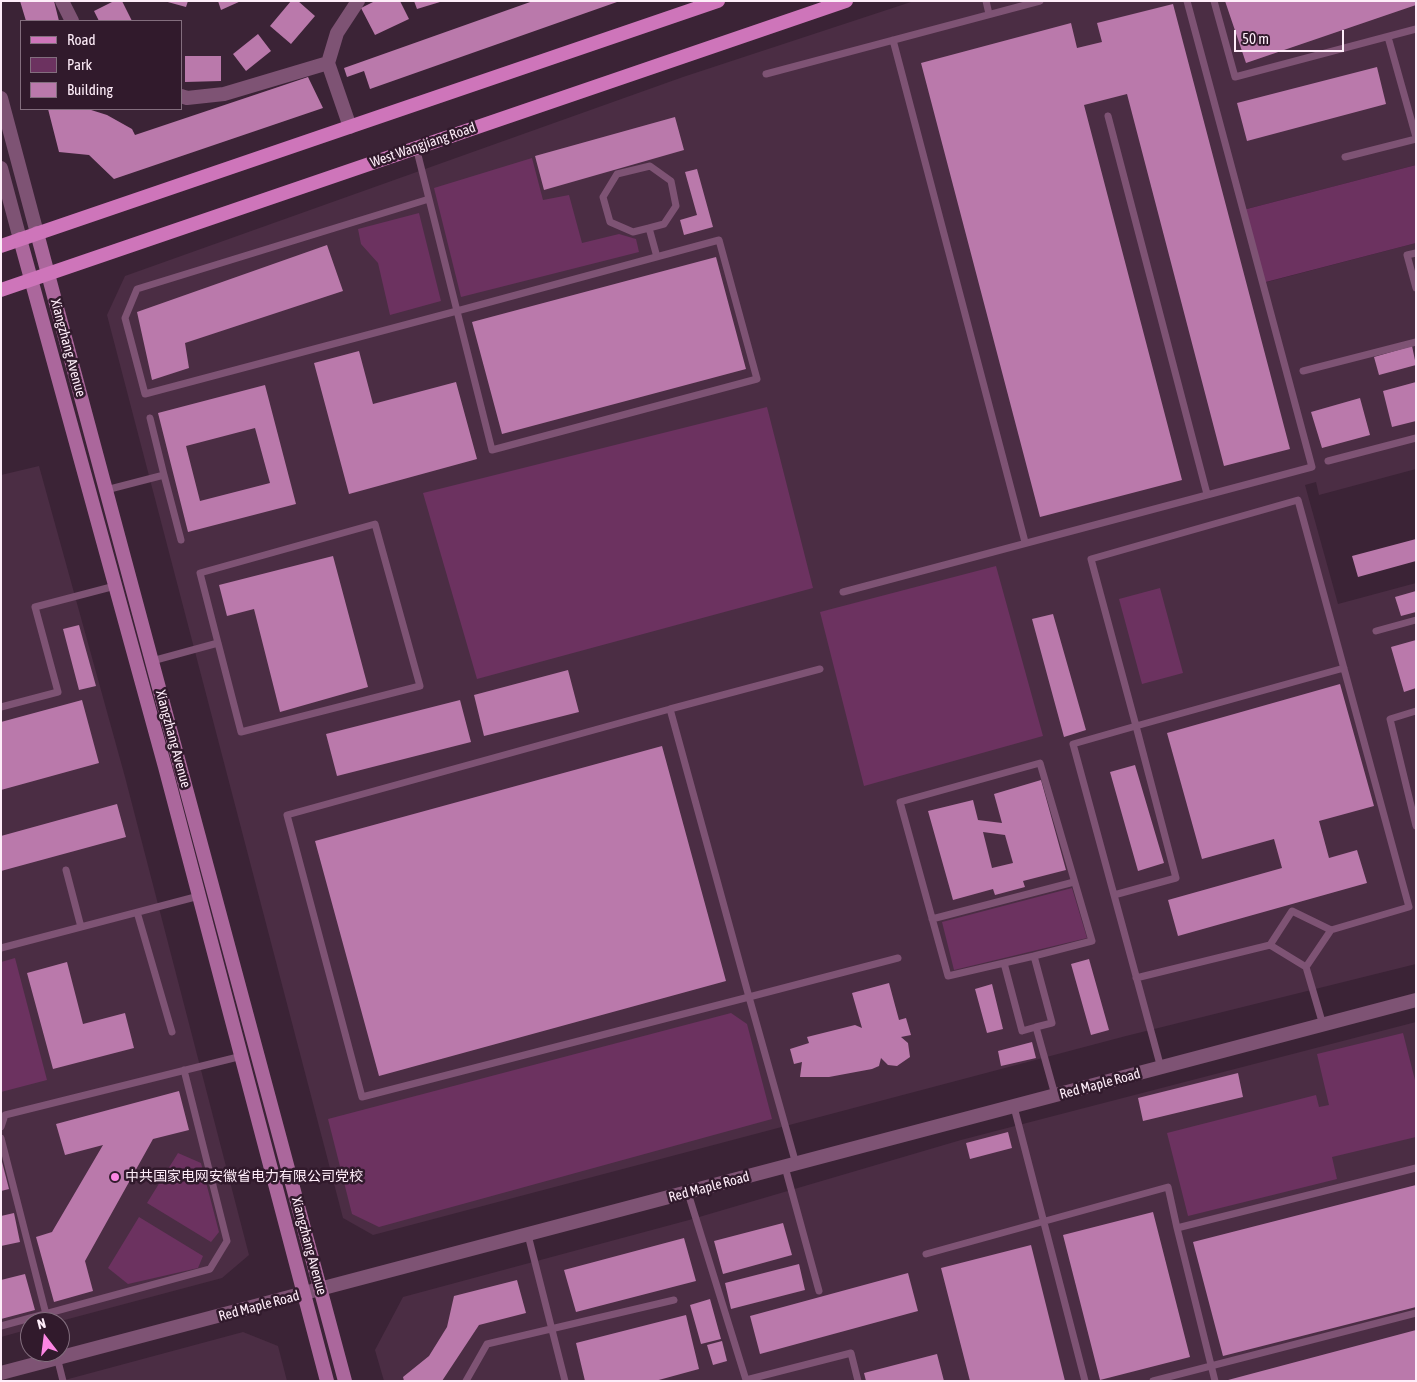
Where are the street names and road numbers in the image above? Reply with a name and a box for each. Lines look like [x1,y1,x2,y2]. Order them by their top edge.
street label: West Wangjiang Road [368,119,478,171]
street label: Xiangzhang Avenue [47,297,89,399]
street label: Xiangzhang Avenue [152,688,194,790]
street label: Red Maple Road [1058,1065,1142,1103]
street label: Red Maple Road [667,1168,751,1206]
street label: Xiangzhang Avenue [288,1195,330,1297]
street label: Red Maple Road [217,1287,301,1325]

